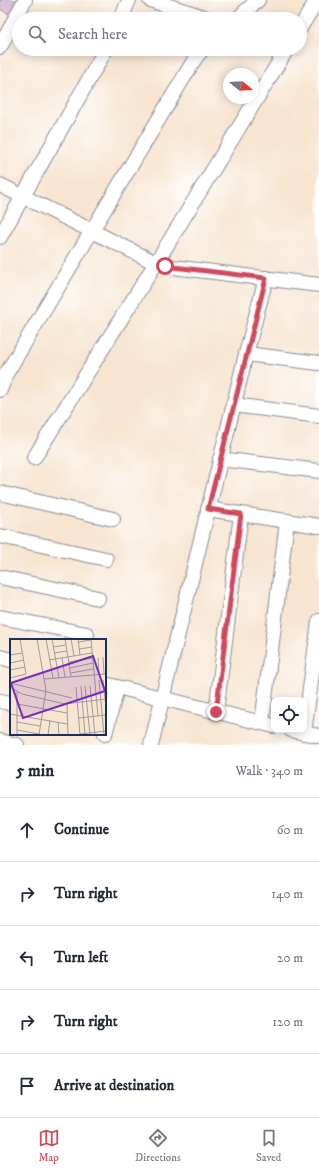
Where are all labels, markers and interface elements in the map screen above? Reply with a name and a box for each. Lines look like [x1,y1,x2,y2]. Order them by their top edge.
search box [12,12,307,56]
icon: search [26,23,48,45]
text: Search here [58,25,127,44]
north arrow [223,68,259,104]
route start [156,257,174,275]
inset map [10,639,106,735]
map controls [271,697,307,733]
button: locate [271,697,307,733]
route end [207,703,225,721]
text: 5 min [16,760,54,782]
text: Walk · 340 m [235,763,303,779]
icon: ahead [16,819,38,841]
text: Continue [54,820,109,839]
text: 60 m [277,822,303,838]
icon: right [16,883,38,905]
text: Turn right [54,884,117,903]
text: 140 m [271,886,303,902]
icon: left [16,947,38,969]
text: Turn left [54,948,108,967]
text: 20 m [277,950,303,966]
icon: right [16,1011,38,1033]
text: Turn right [54,1012,117,1031]
text: 120 m [272,1014,303,1030]
icon: arrive [16,1075,38,1097]
text: Arrive at destination [54,1076,174,1095]
tab: Map [38,1127,60,1165]
tab: Directions [135,1127,181,1165]
tab: Saved [256,1127,281,1165]

